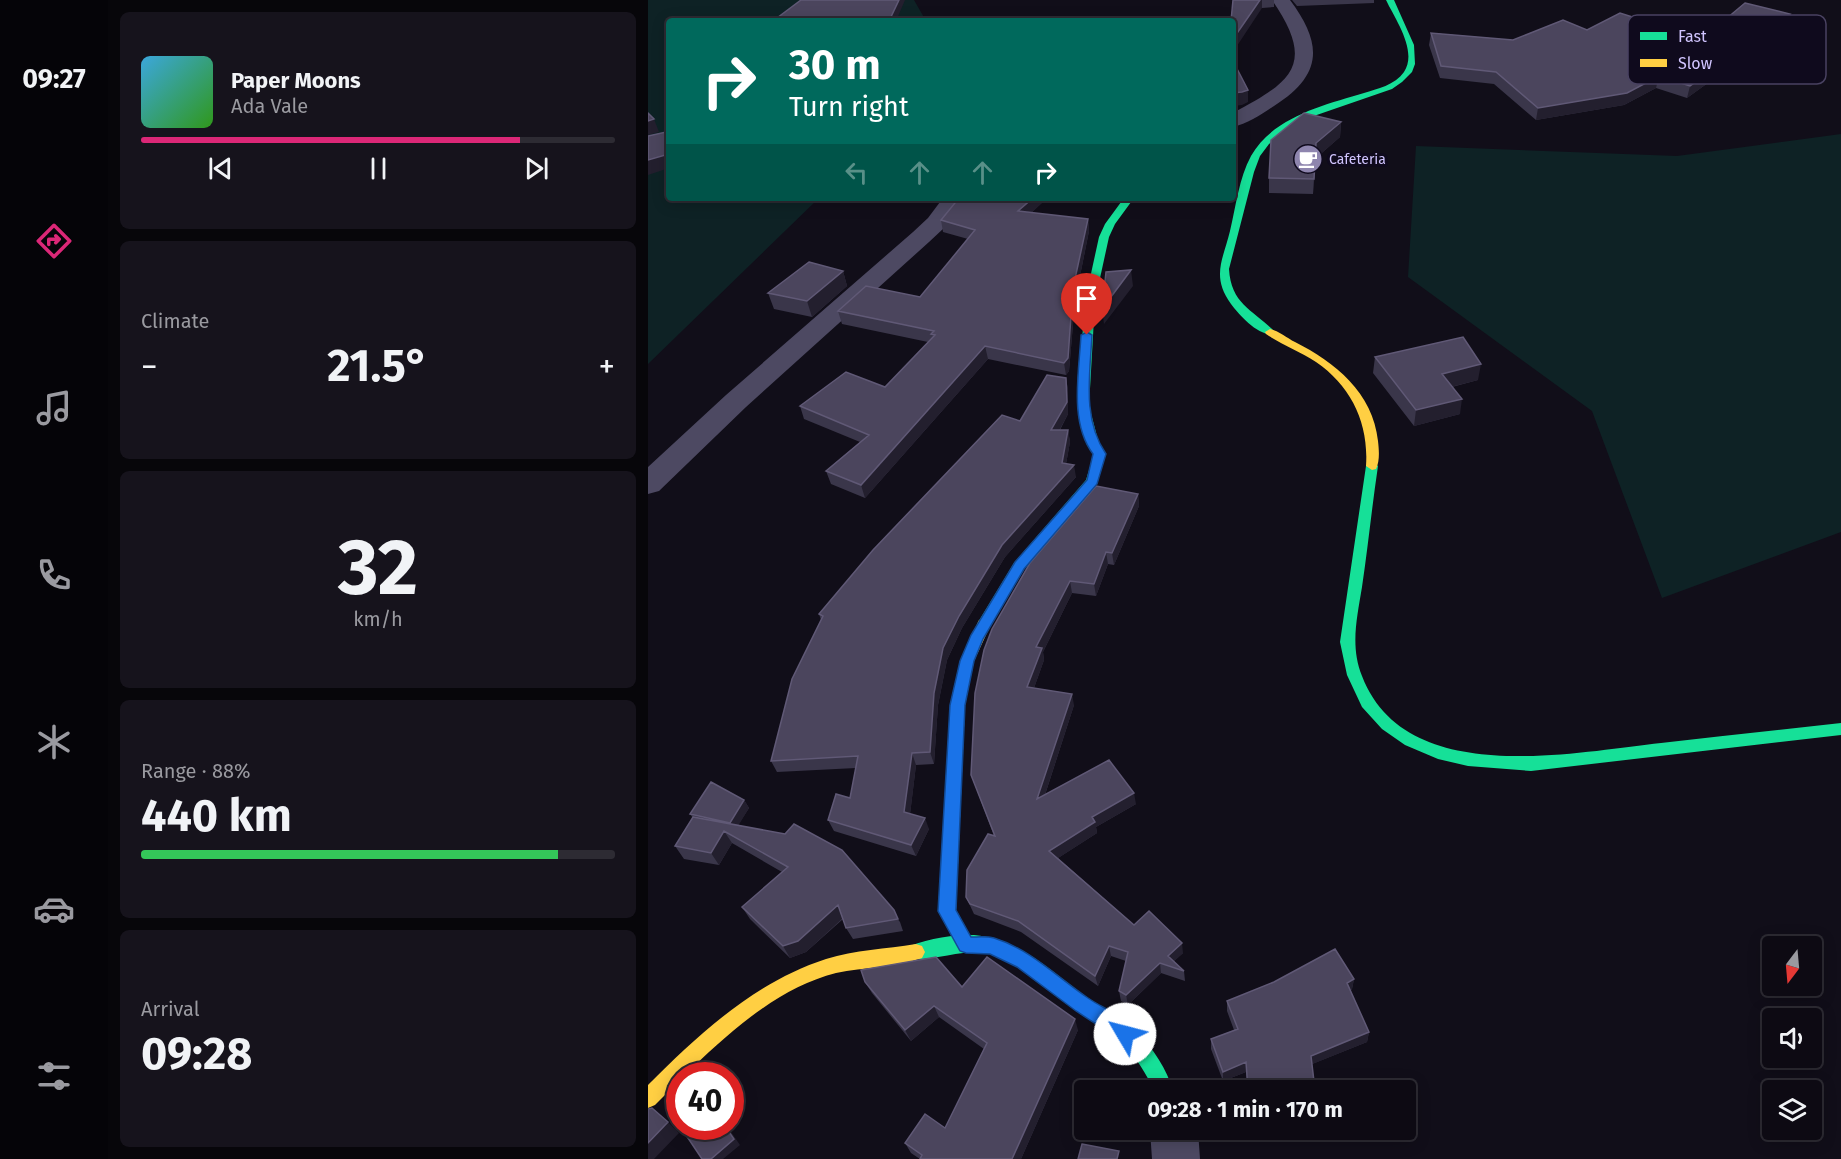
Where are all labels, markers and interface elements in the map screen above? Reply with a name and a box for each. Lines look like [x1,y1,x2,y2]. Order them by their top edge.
legend [1628,15,1826,84]
text: Fast [1678,27,1707,46]
text: 30 m [789,40,881,90]
icon: right [690,42,768,120]
text: Slow [1678,54,1713,73]
text: 09:27 [22,63,86,95]
text: Paper Moons [231,67,361,94]
text: Turn right [789,91,909,123]
text: Ada Vale [231,94,308,118]
cafe icon: Cafeteria [1292,143,1324,175]
place label: Cafeteria [1329,151,1386,168]
icon: previous [204,152,237,185]
icon: pause [362,152,395,185]
icon: next [520,152,553,185]
icon: left [840,156,873,189]
icon: ahead [903,156,936,189]
icon: ahead [966,156,999,189]
icon: right [1029,156,1062,189]
icon: directions [33,220,75,262]
pin [1061,273,1112,335]
icon: arrive [1070,282,1103,315]
text: Climate [141,309,209,333]
text: 21.5° [327,339,429,393]
text: − [141,347,158,387]
text: + [599,347,615,387]
icon: music [33,387,75,429]
text: 32 [338,521,418,615]
icon: phone [33,554,75,596]
text: km/h [353,607,403,631]
icon: climate [33,721,75,763]
text: Range · 88% [141,759,250,783]
text: 440 km [141,789,292,843]
icon: car [33,888,75,930]
north arrow [1762,936,1822,996]
map controls [1762,936,1822,1140]
text: Arrival [141,997,200,1021]
position arrow [1093,1002,1157,1066]
button: sound [1762,1008,1822,1068]
text: 09:28 [141,1027,252,1081]
icon: filters [33,1055,75,1097]
speed limit sign: 40 [666,1062,744,1140]
button: layers [1762,1080,1822,1140]
text: 09:28 · 1 min · 170 m [1147,1096,1343,1123]

